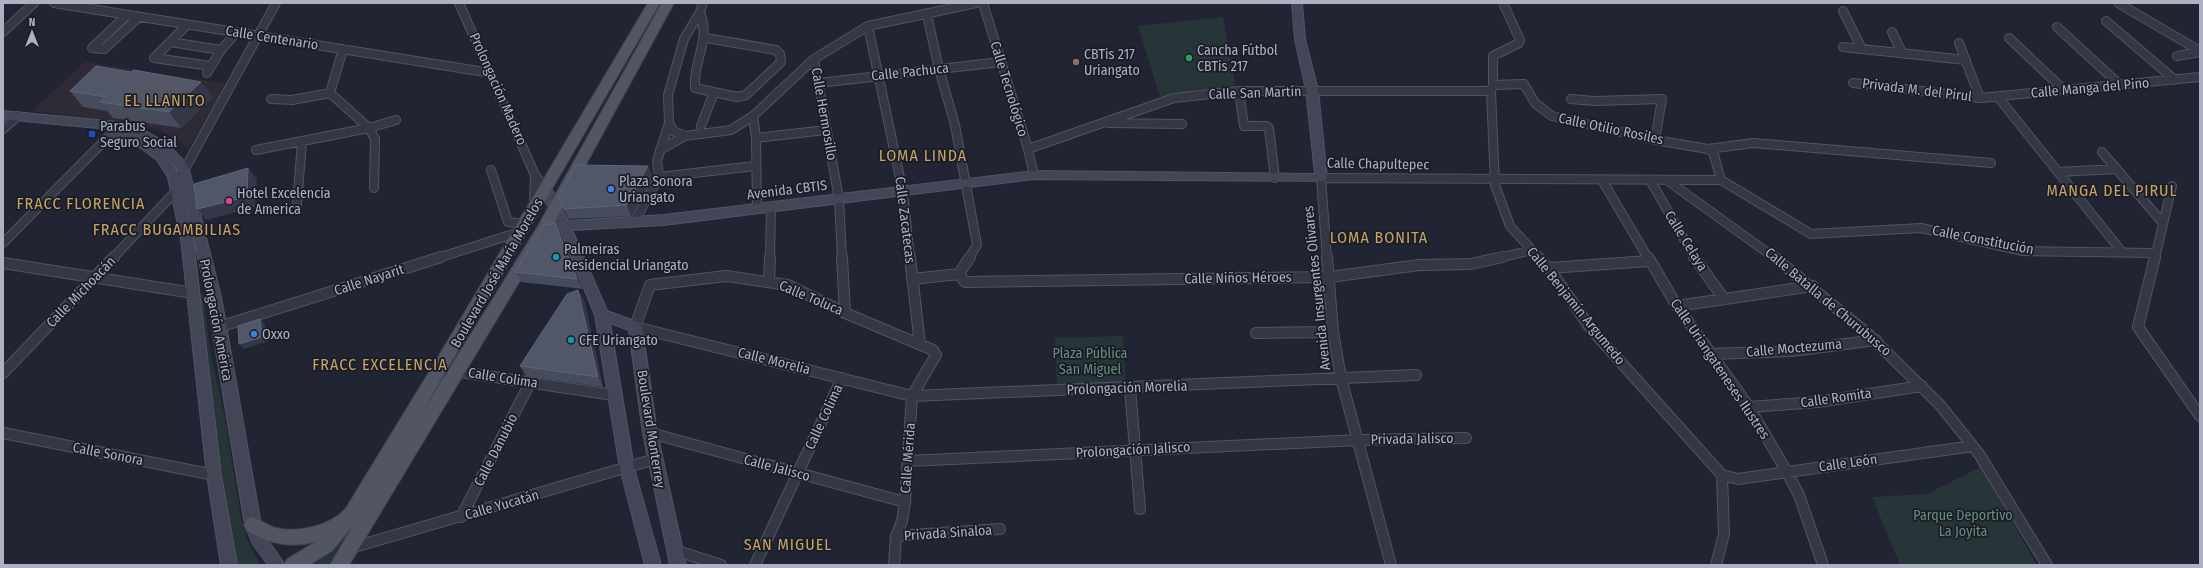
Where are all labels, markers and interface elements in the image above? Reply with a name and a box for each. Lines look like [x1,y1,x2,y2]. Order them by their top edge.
north arrow [12,12,52,52]
text: N [29,16,35,29]
street label: Calle Centenario [224,22,320,54]
street label: Prolongación Madero [466,30,530,148]
street label: Calle Tecnológico [986,39,1032,139]
place label: Cancha Fútbol CBTis 217 [1197,42,1278,75]
place label: CBTis 217 Uriangato [1084,46,1140,79]
marker: Cancha Fútbol CBTis 217 [1184,53,1194,63]
marker: CBTis 217 Uriangato [1071,57,1081,67]
street label: Calle Pachuca [870,59,950,85]
street label: Calle Hermosillo [807,66,841,162]
street label: Calle Manga del Pino [2030,74,2150,102]
street label: Privada M. del Pirul [1861,75,1973,105]
street label: Calle San Martín [1208,83,1302,103]
district label: EL LLANITO [124,91,206,110]
street label: Calle Otilio Rosiles [1557,110,1665,148]
place label: Parabus Seguro Social [100,118,177,151]
marker: Parabus Seguro Social [87,129,97,139]
district label: LOMA LINDA [879,146,967,165]
street label: Calle Chapultepec [1327,155,1429,173]
place label: Plaza Sonora Uriangato [619,173,693,206]
street label: Calle Zacatecas [891,176,919,264]
street label: Avenida CBTIS [746,177,828,203]
district label: MANGA DEL PIRUL [2046,181,2178,200]
marker: Plaza Sonora Uriangato [606,184,616,194]
place label: Hotel Excelencia de America [237,185,331,218]
district label: FRACC FLORENCIA [17,194,145,213]
street label: Boulevard José María Morelos [447,195,547,351]
marker: Hotel Excelencia de America [224,196,234,206]
street label: Avenida Insurgentes Olivares [1300,205,1334,371]
street label: Calle Celaya [1661,208,1711,275]
district label: FRACC BUGAMBILIAS [93,220,241,239]
street label: Calle Constitución [1931,222,2035,258]
district label: LOMA BONITA [1330,228,1428,247]
place label: Palmeiras Residencial Uriangato [564,241,689,274]
street label: Calle Benjamín Argumedo [1523,244,1629,368]
street label: Calle Batalla de Churubusco [1761,244,1895,360]
marker: Palmeiras Residencial Uriangato [551,252,561,262]
street label: Calle Michoacán [43,253,119,331]
street label: Prolongación América [196,257,236,383]
street label: Calle Nayarit [332,261,406,299]
street label: Calle Niños Héroes [1184,269,1292,287]
street label: Calle Toluca [776,277,846,319]
street label: Calle Uriangateneses Ilustres [1667,296,1773,442]
place label: Oxxo [262,326,290,343]
marker: Oxxo [249,329,259,339]
place label: CFE Uriangato [579,332,658,349]
marker: CFE Uriangato [566,335,576,345]
street label: Calle Moctezuma [1745,335,1843,361]
street label: Calle Morelia [736,344,812,378]
park label: Plaza Pública San Miguel [1053,345,1128,378]
district label: FRACC EXCELENCIA [312,355,448,374]
street label: Calle Colima [467,364,539,392]
street label: Boulevard Monterrey [633,369,669,490]
street label: Prolongación Morelia [1066,377,1188,399]
street label: Calle Colima [801,381,847,452]
street label: Calle Romita [1799,385,1873,411]
street label: Calle Danubio [470,411,522,489]
street label: Calle Mérida [897,422,919,494]
street label: Privada Jalisco [1370,430,1454,448]
street label: Calle Sonora [71,439,145,469]
street label: Prolongación Jalisco [1075,439,1191,461]
street label: Calle León [1818,450,1878,476]
street label: Calle Jalisco [742,451,812,485]
street label: Calle Yucatán [463,486,541,524]
park label: Parque Deportivo La Joyita [1913,507,2013,540]
street label: Privada Sinaloa [903,521,993,545]
district label: SAN MIGUEL [744,535,832,554]

